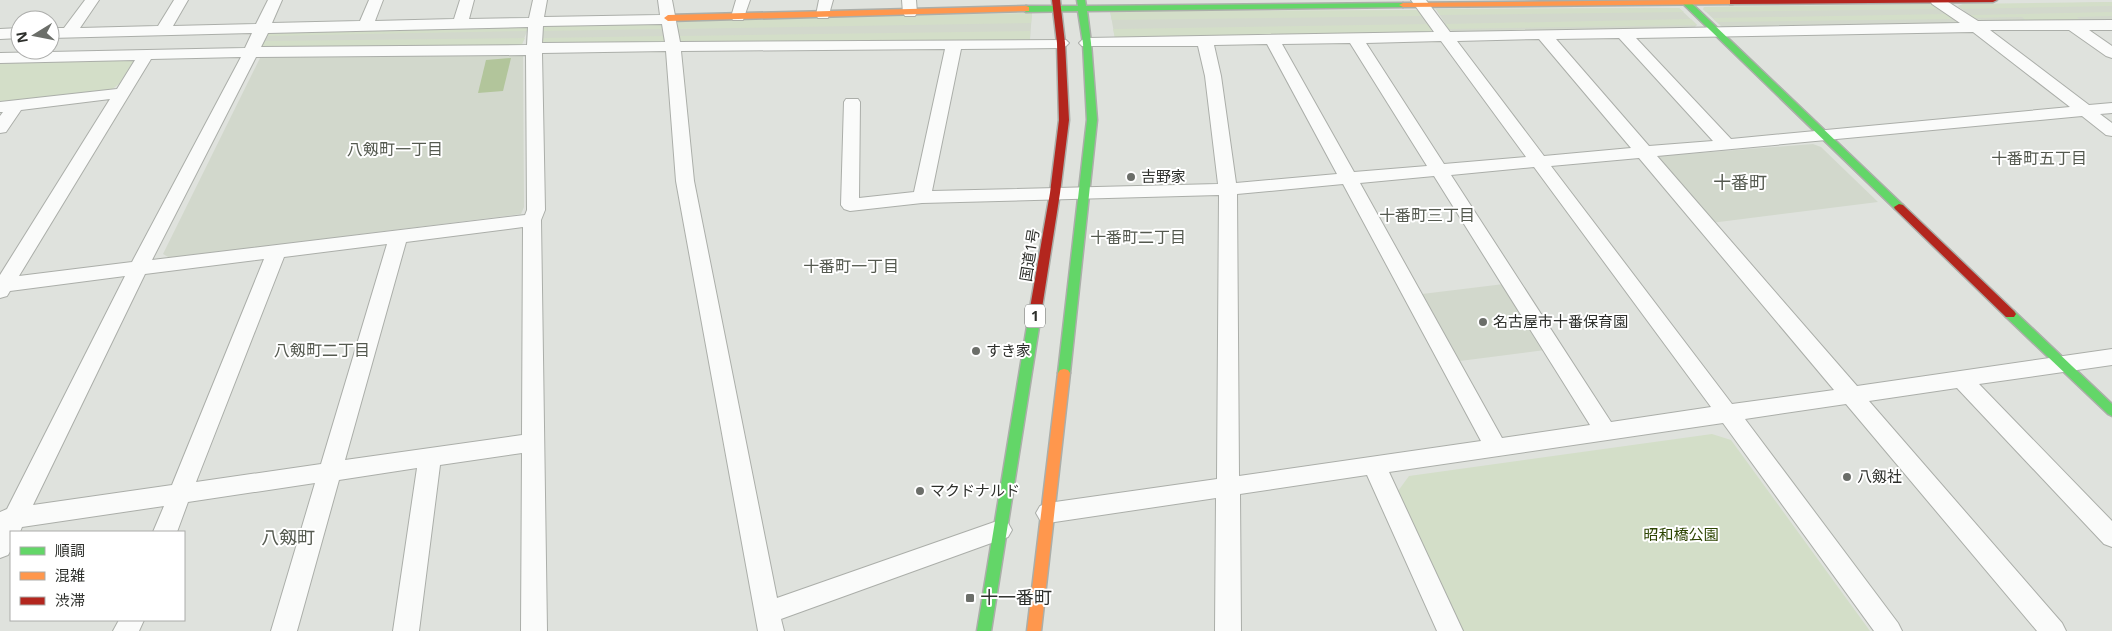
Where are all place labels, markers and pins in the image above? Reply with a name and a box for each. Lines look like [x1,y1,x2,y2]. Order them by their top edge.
place label: 吉野家 [1141,166,1186,186]
marker: 吉野家 [1125,171,1137,183]
place label: 名古屋市十番保育園 [1493,311,1628,331]
marker: 名古屋市十番保育園 [1477,316,1489,328]
place label: すき家 [986,340,1031,360]
marker: すき家 [970,345,982,357]
place label: 八剱社 [1857,466,1902,486]
marker: 八剱社 [1841,471,1853,483]
place label: マクドナルド [930,480,1020,500]
marker: マクドナルド [914,485,926,497]
place label: 十一番町 [980,585,1052,609]
marker: 十一番町 [964,592,976,604]

